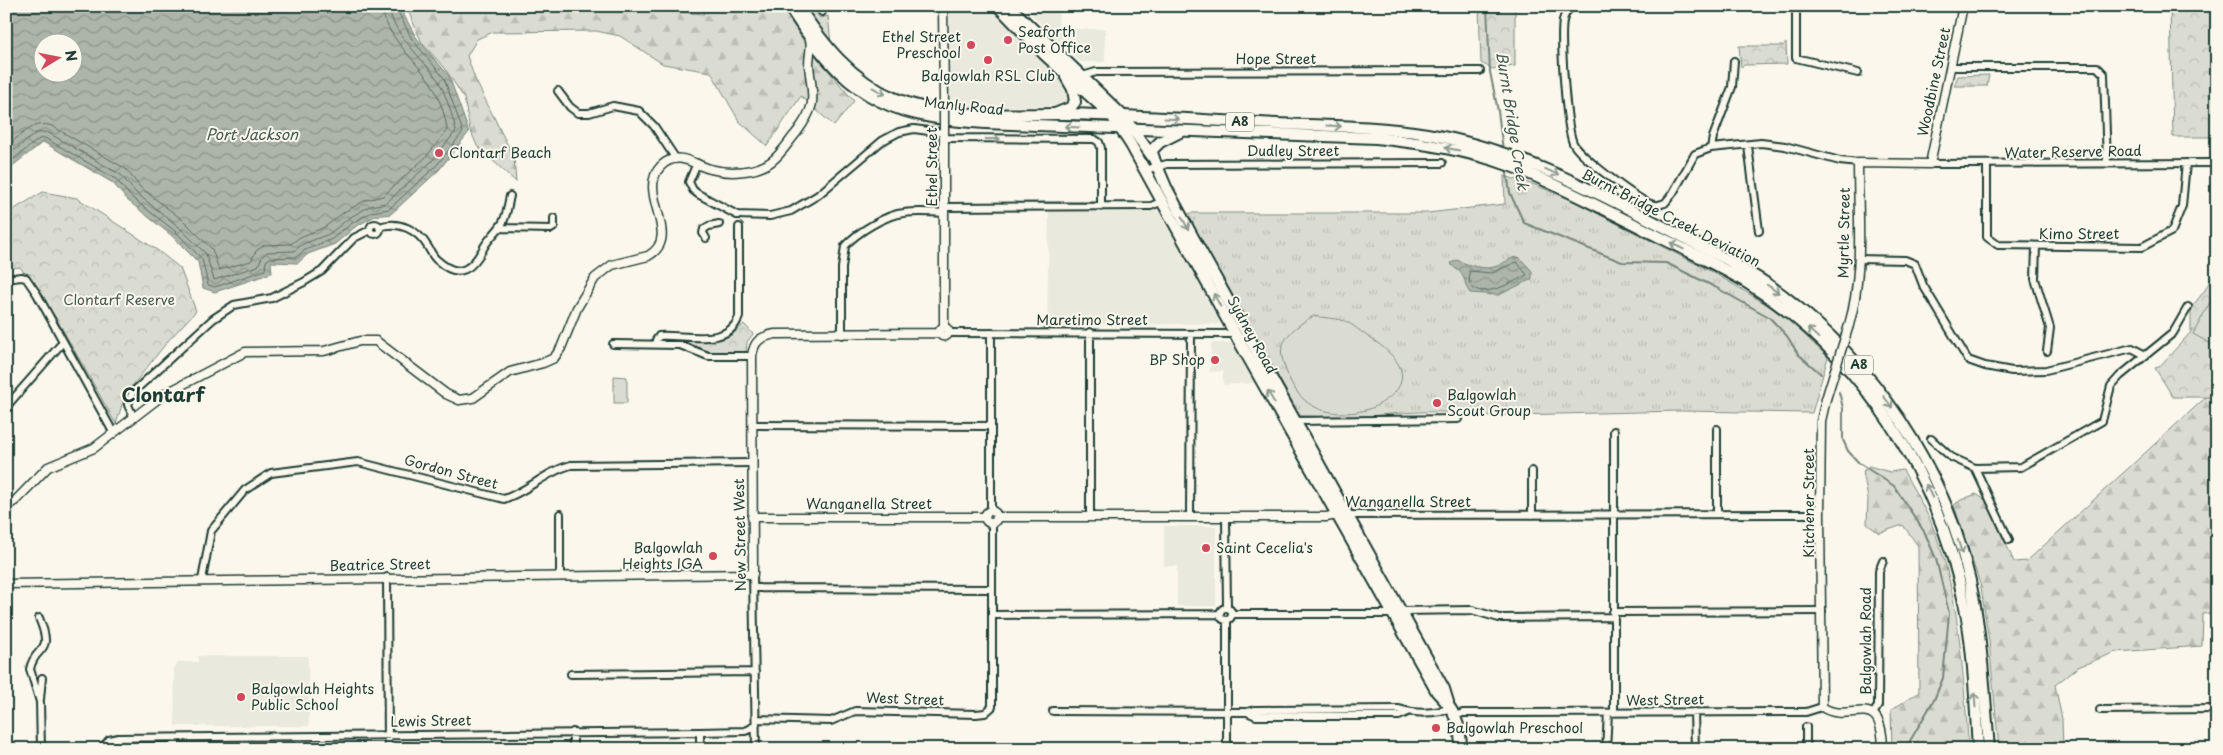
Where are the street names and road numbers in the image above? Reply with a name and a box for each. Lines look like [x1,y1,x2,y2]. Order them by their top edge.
street label: Woodbine Street [1912,25,1955,138]
street label: Hope Street [1236,48,1316,69]
street label: Manly Road [923,91,1005,120]
road number: A8 [1226,112,1254,132]
street label: Ethel Street [921,127,942,207]
street label: Dudley Street [1247,140,1340,161]
street label: Water Reserve Road [2004,140,2142,163]
street label: Burnt Bridge Creek Deviation [1578,163,1764,272]
street label: Myrtle Street [1832,187,1855,279]
street label: Kimo Street [2039,223,2120,244]
street label: Sydney Road [1222,292,1283,378]
street label: Maretimo Street [1036,309,1148,330]
road number: A8 [1845,356,1873,374]
street label: Kitchener Street [1798,448,1819,558]
street label: Gordon Street [402,449,501,494]
street label: New Street West [728,478,751,592]
street label: Wanganella Street [1345,491,1471,512]
street label: Wanganella Street [806,493,932,514]
street label: Beatrice Street [329,553,431,576]
street label: Balgowlah Road [1855,587,1876,695]
street label: West Street [866,687,945,710]
street label: West Street [1626,688,1705,711]
street label: Lewis Street [390,709,472,732]

